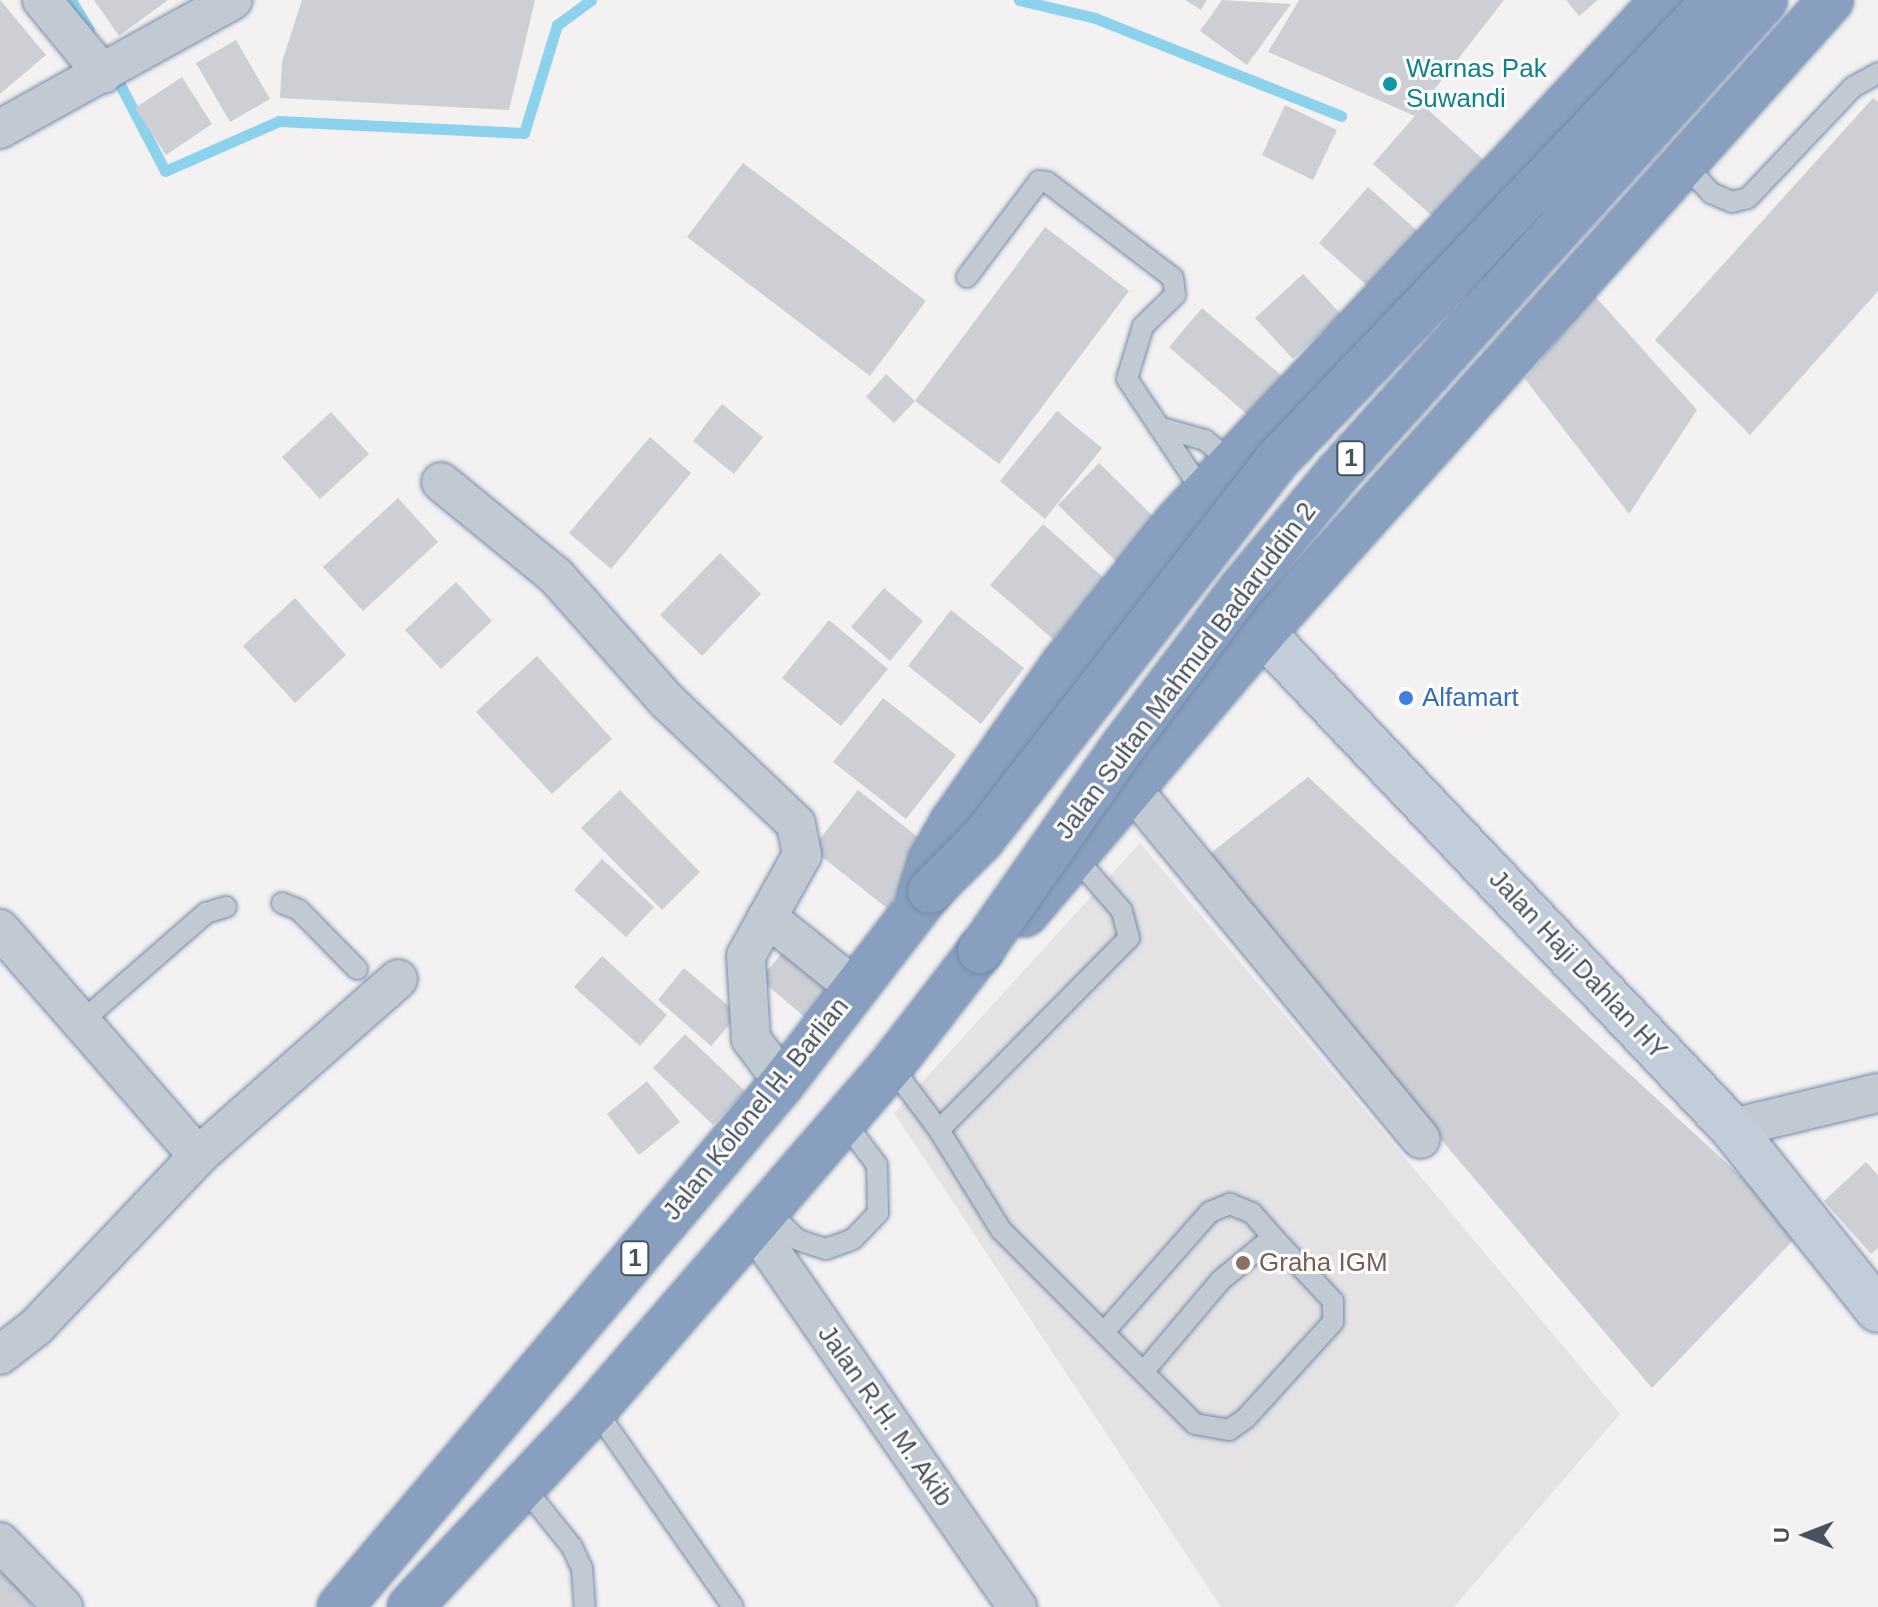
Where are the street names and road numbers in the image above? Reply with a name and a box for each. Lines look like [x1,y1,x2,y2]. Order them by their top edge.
road number: 1 [1335,438,1367,478]
street label: Jalan Sultan Mahmud Badaruddin 2 [1049,497,1323,845]
street label: Jalan Haji Dahlan HY [1482,864,1674,1066]
street label: Jalan Kolonel H. Barlian [657,991,855,1227]
road number: 1 [619,1238,651,1278]
street label: Jalan R.H. M. Akib [810,1319,960,1513]

